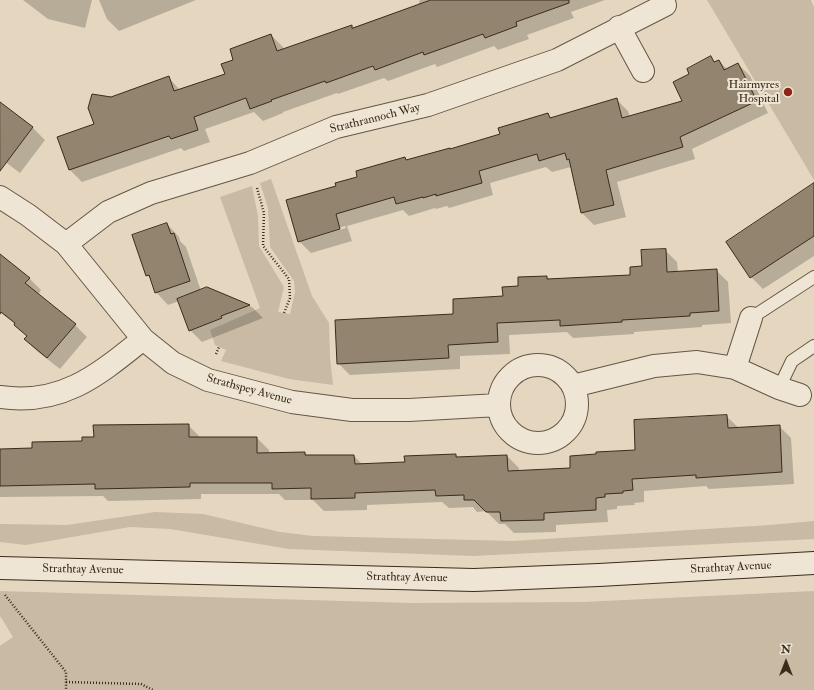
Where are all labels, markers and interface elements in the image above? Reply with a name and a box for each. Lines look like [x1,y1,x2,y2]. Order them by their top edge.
place label: Hairmyres Hospital [729,78,779,106]
marker: Hairmyres Hospital [782,86,794,98]
street label: Strathrannoch Way [328,101,422,137]
street label: Strathspey Avenue [205,372,293,408]
street label: Strathtay Avenue [690,559,772,577]
street label: Strathtay Avenue [42,562,124,578]
street label: Strathtay Avenue [366,570,448,586]
north arrow [766,642,806,682]
text: N [781,643,791,656]

